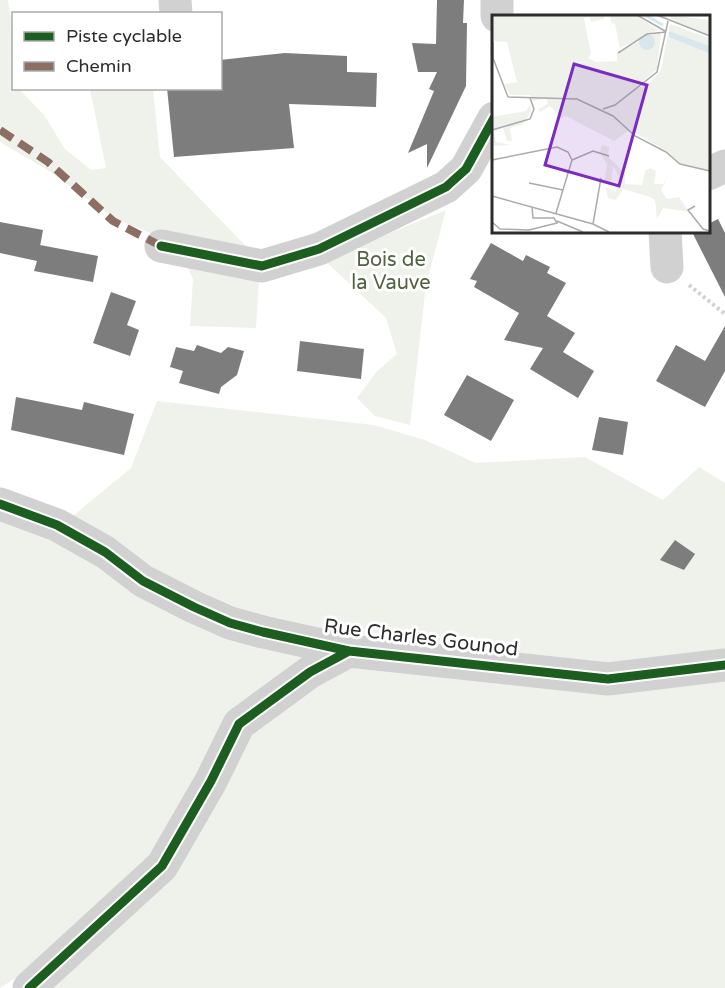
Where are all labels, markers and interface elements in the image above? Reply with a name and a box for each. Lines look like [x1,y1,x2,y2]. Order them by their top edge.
legend [12,12,222,90]
inset map [492,15,710,232]
text: Piste cyclable [66,25,182,47]
text: Chemin [66,55,132,77]
park label: Bois de la Vauve [351,248,431,295]
street label: Rue Charles Gounod [323,614,519,662]

